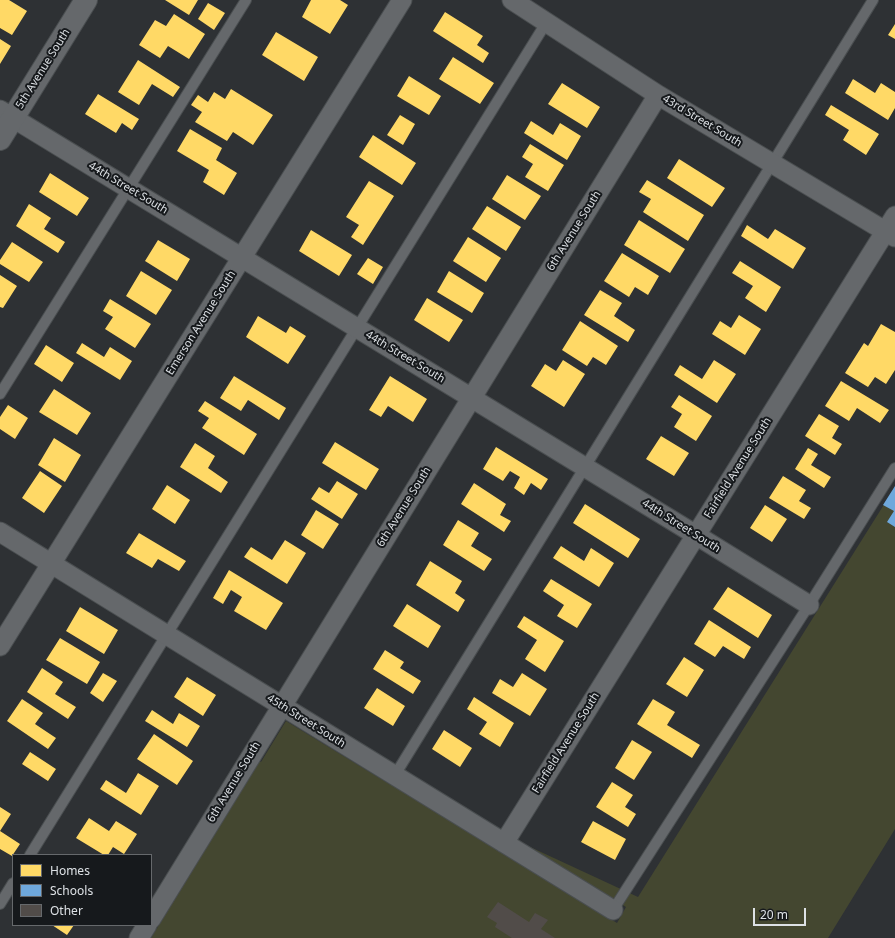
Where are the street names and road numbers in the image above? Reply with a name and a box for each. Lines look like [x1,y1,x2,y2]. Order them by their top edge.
street label: 5th Avenue South [13,27,73,111]
street label: 43rd Street South [660,92,744,150]
street label: 44th Street South [86,159,170,217]
street label: 6th Avenue South [544,189,604,273]
street label: Emerson Avenue South [163,268,239,378]
street label: 44th Street South [363,328,447,386]
street label: Fairfield Avenue South [702,415,774,521]
street label: 6th Avenue South [374,465,434,549]
street label: 44th Street South [639,497,723,555]
street label: Fairfield Avenue South [530,690,602,796]
street label: 45th Street South [264,692,348,750]
street label: 6th Avenue South [205,739,263,825]

